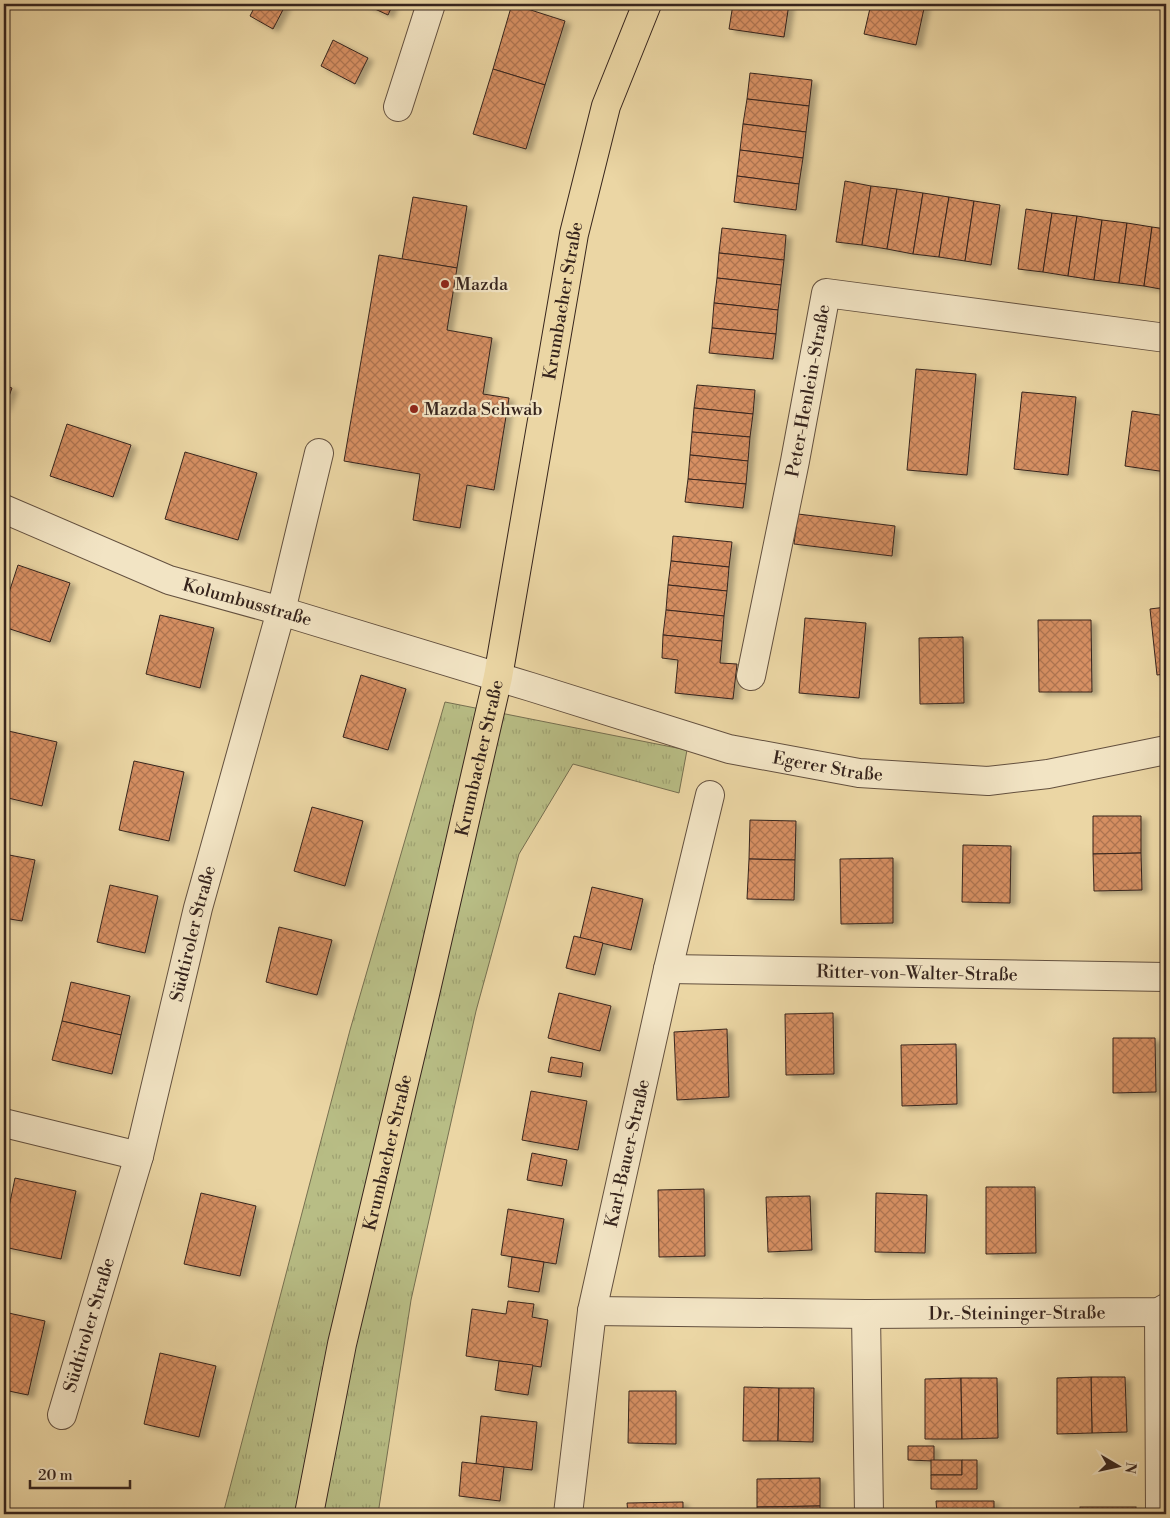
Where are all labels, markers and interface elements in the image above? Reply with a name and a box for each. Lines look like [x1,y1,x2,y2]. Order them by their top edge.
street label: Krumbacher Straße [538,219,589,381]
place label: Mazda [455,273,509,296]
marker: Mazda [439,278,451,290]
street label: Peter-Henlein-Straße [781,303,836,479]
place label: Mazda Schwab [424,398,543,421]
marker: Mazda Schwab [408,403,420,415]
street label: Kolumbusstraße [180,573,315,632]
street label: Krumbacher Straße [451,678,509,839]
street label: Egerer Straße [771,746,884,786]
street label: Südtiroler Straße [165,863,221,1004]
street label: Ritter-von-Walter-Straße [816,960,1018,987]
street label: Krumbacher Straße [358,1072,418,1233]
street label: Karl-Bauer-Straße [600,1077,655,1230]
street label: Südtiroler Straße [58,1255,120,1395]
street label: Dr.-Steininger-Straße [928,1301,1106,1326]
north arrow [1092,1440,1142,1490]
scale bar [30,1458,130,1490]
text: N [1120,1461,1140,1475]
text: 20 m [38,1466,73,1485]

